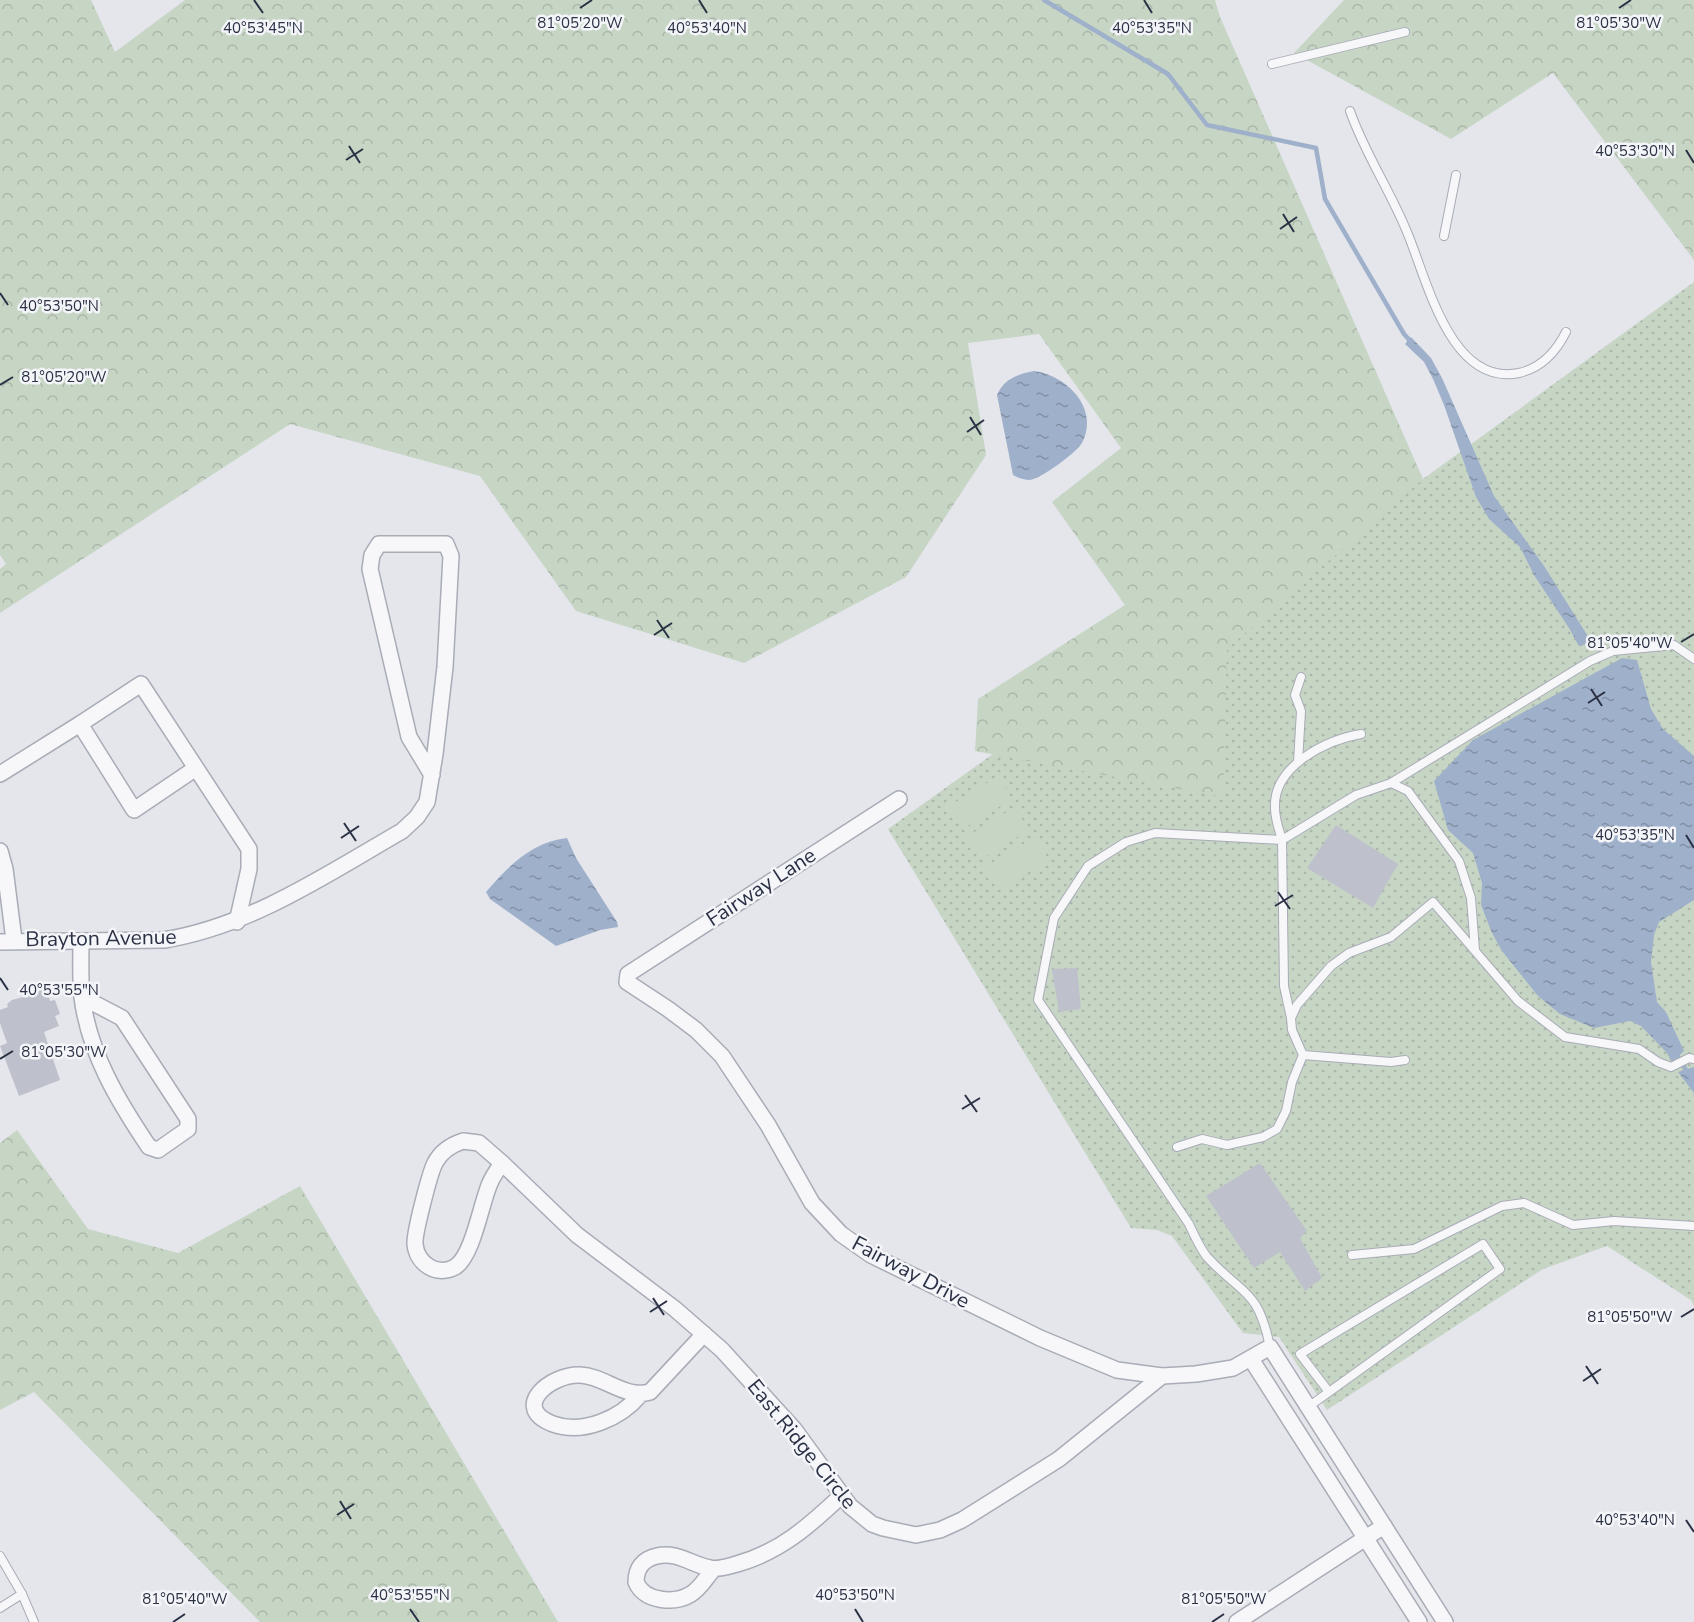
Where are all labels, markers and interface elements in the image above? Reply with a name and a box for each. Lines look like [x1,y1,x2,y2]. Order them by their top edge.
text: 81°05'20"W [537,13,623,33]
text: 81°05'30"W [1576,13,1662,33]
text: 40°53'45"N [223,18,303,38]
text: 40°53'40"N [667,18,747,38]
text: 40°53'35"N [1112,18,1192,38]
text: 40°53'30"N [1595,141,1675,161]
text: 40°53'50"N [19,296,99,316]
text: 81°05'20"W [21,367,107,387]
text: 81°05'40"W [1587,633,1673,653]
text: 40°53'35"N [1595,825,1675,845]
street label: Fairway Lane [701,841,821,933]
street label: Brayton Avenue [25,923,177,953]
text: 40°53'55"N [19,980,99,1000]
text: 81°05'30"W [21,1042,107,1062]
street label: Fairway Drive [847,1229,975,1315]
text: 81°05'50"W [1587,1307,1673,1327]
street label: East Ridge Circle [741,1373,863,1515]
text: 40°53'40"N [1595,1510,1675,1530]
text: 40°53'55"N [370,1585,450,1605]
text: 40°53'50"N [815,1585,895,1605]
text: 81°05'40"W [142,1589,228,1609]
text: 81°05'50"W [1181,1589,1267,1609]

